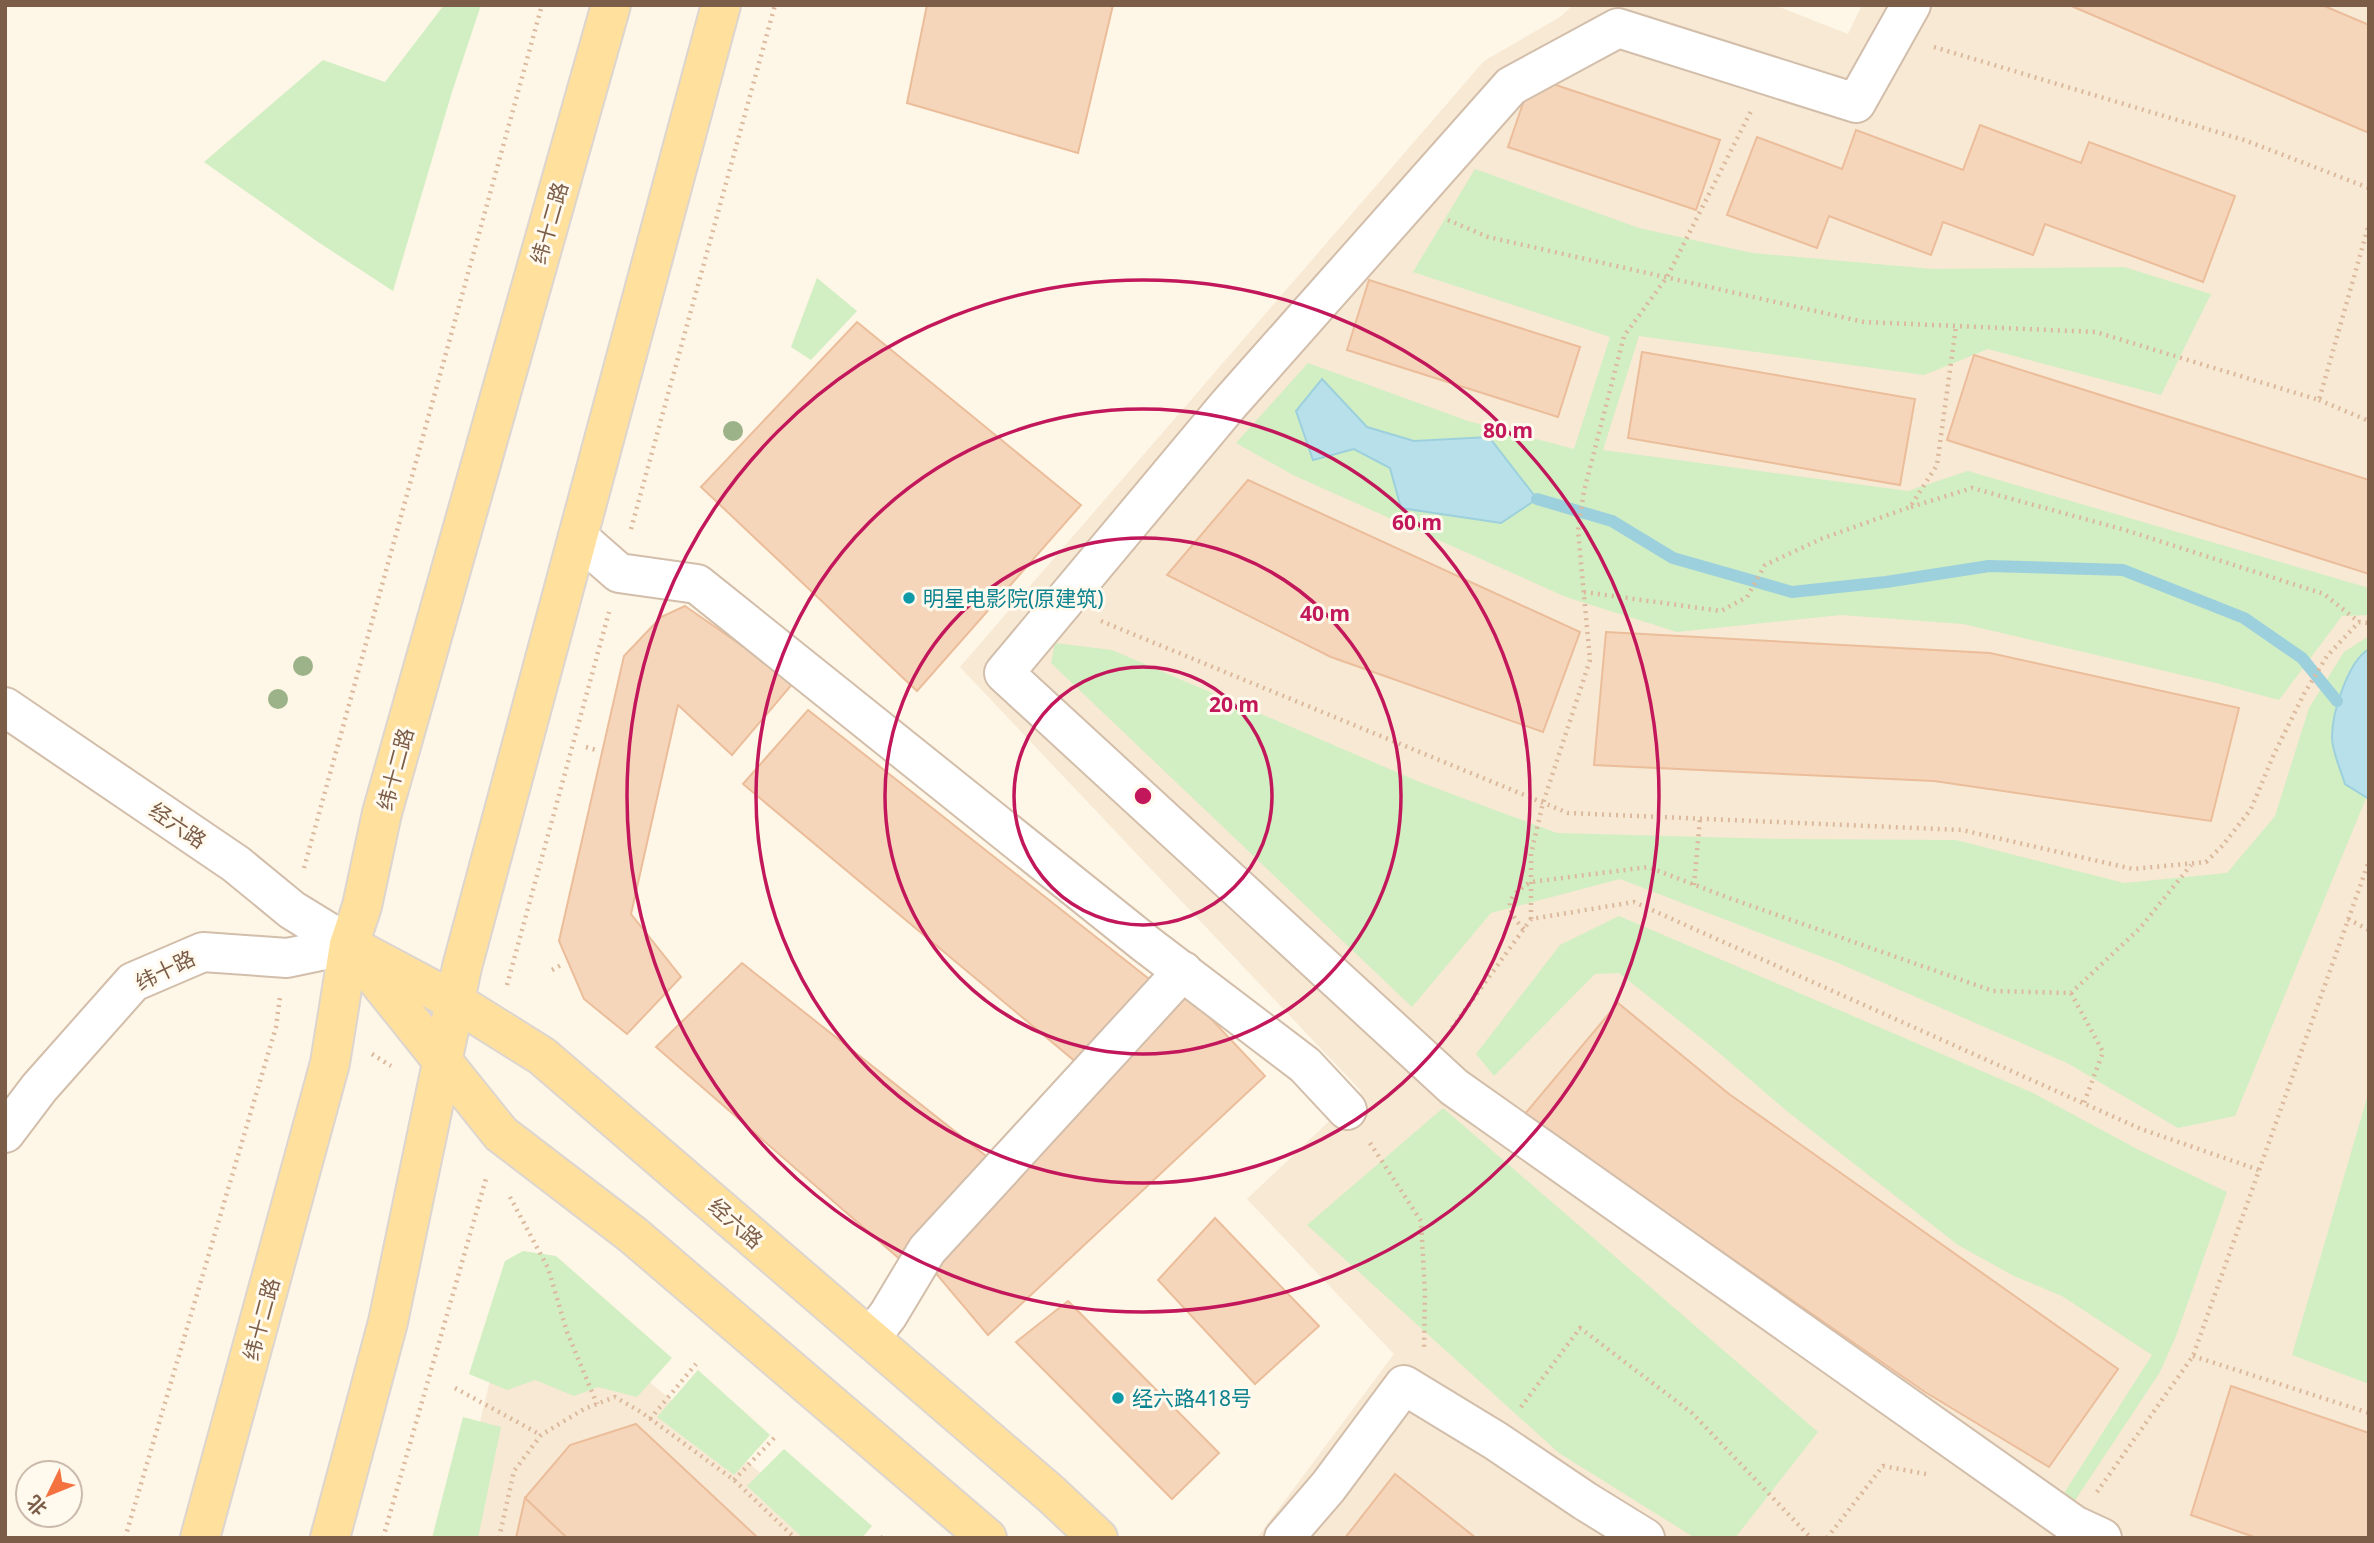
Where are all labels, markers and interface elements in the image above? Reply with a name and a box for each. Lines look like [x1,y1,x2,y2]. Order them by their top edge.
street label: 纬十二路 [524,179,574,267]
text: 80 m [1483,416,1533,444]
text: 60 m [1392,508,1442,536]
place label: 明星电影院(原建筑) [923,584,1104,612]
marker: 明星电影院(原建筑) [901,590,917,606]
text: 40 m [1300,599,1350,627]
text: 20 m [1209,690,1259,718]
street label: 纬十二路 [371,725,419,813]
centre of rings [1131,784,1155,808]
street label: 经六路 [144,796,212,854]
street label: 纬十路 [131,944,199,996]
street label: 经六路 [703,1192,769,1254]
street label: 纬十二路 [237,1275,285,1363]
place label: 经六路418号 [1132,1384,1252,1412]
marker: 经六路418号 [1110,1390,1126,1406]
north arrow [14,1459,84,1529]
text: 北 [21,1490,53,1521]

